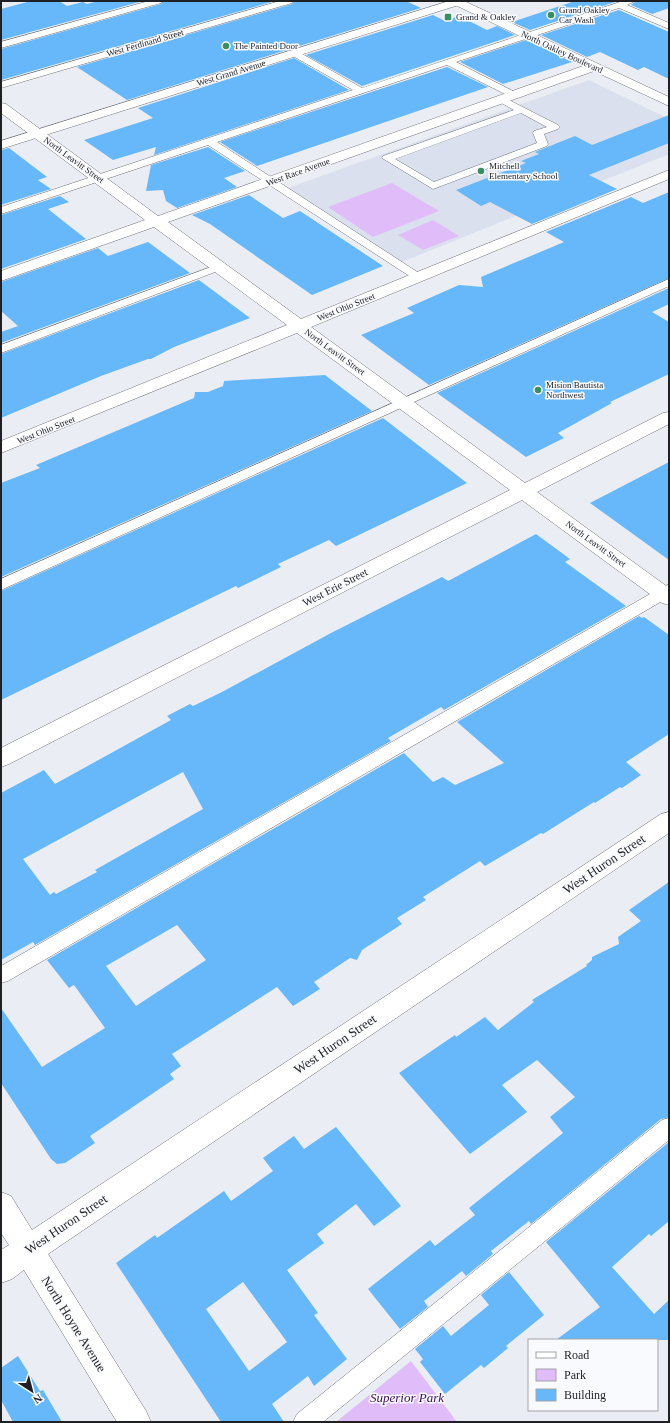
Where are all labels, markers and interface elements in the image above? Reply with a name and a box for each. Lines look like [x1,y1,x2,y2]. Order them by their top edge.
place label: Grand Oakley Car Wash [559,5,610,25]
marker: Grand Oakley Car Wash [546,10,556,20]
marker: Grand & Oakley [443,12,453,22]
place label: Grand & Oakley [456,12,516,22]
street label: West Ferdinand Street [105,27,185,59]
street label: North Oakley Boulevard [520,29,605,76]
marker: The Painted Door [221,41,231,51]
place label: The Painted Door [234,41,298,51]
street label: West Grand Avenue [195,58,267,88]
street label: North Leavitt Street [42,135,106,185]
street label: West Race Avenue [265,156,331,188]
place label: Mitchell Elementary School [489,161,558,181]
marker: Mitchell Elementary School [476,166,486,176]
street label: West Ohio Street [316,291,377,323]
street label: North Leavitt Street [303,327,367,377]
place label: Mision Bautista Northwest [546,380,603,400]
marker: Mision Bautista Northwest [533,385,543,395]
street label: West Ohio Street [16,414,77,446]
street label: North Leavitt Street [564,519,628,569]
street label: West Erie Street [301,565,369,609]
street label: West Huron Street [560,831,648,897]
street label: West Huron Street [291,1011,379,1077]
street label: West Huron Street [22,1191,110,1257]
street label: North Hoyne Avenue [38,1273,110,1375]
legend [528,1339,658,1411]
text: Road [564,1348,589,1362]
text: Park [564,1368,586,1382]
north arrow [12,1371,52,1411]
text: Building [564,1388,606,1402]
park label: Superior Park [370,1390,444,1405]
text: N [31,1392,45,1406]

